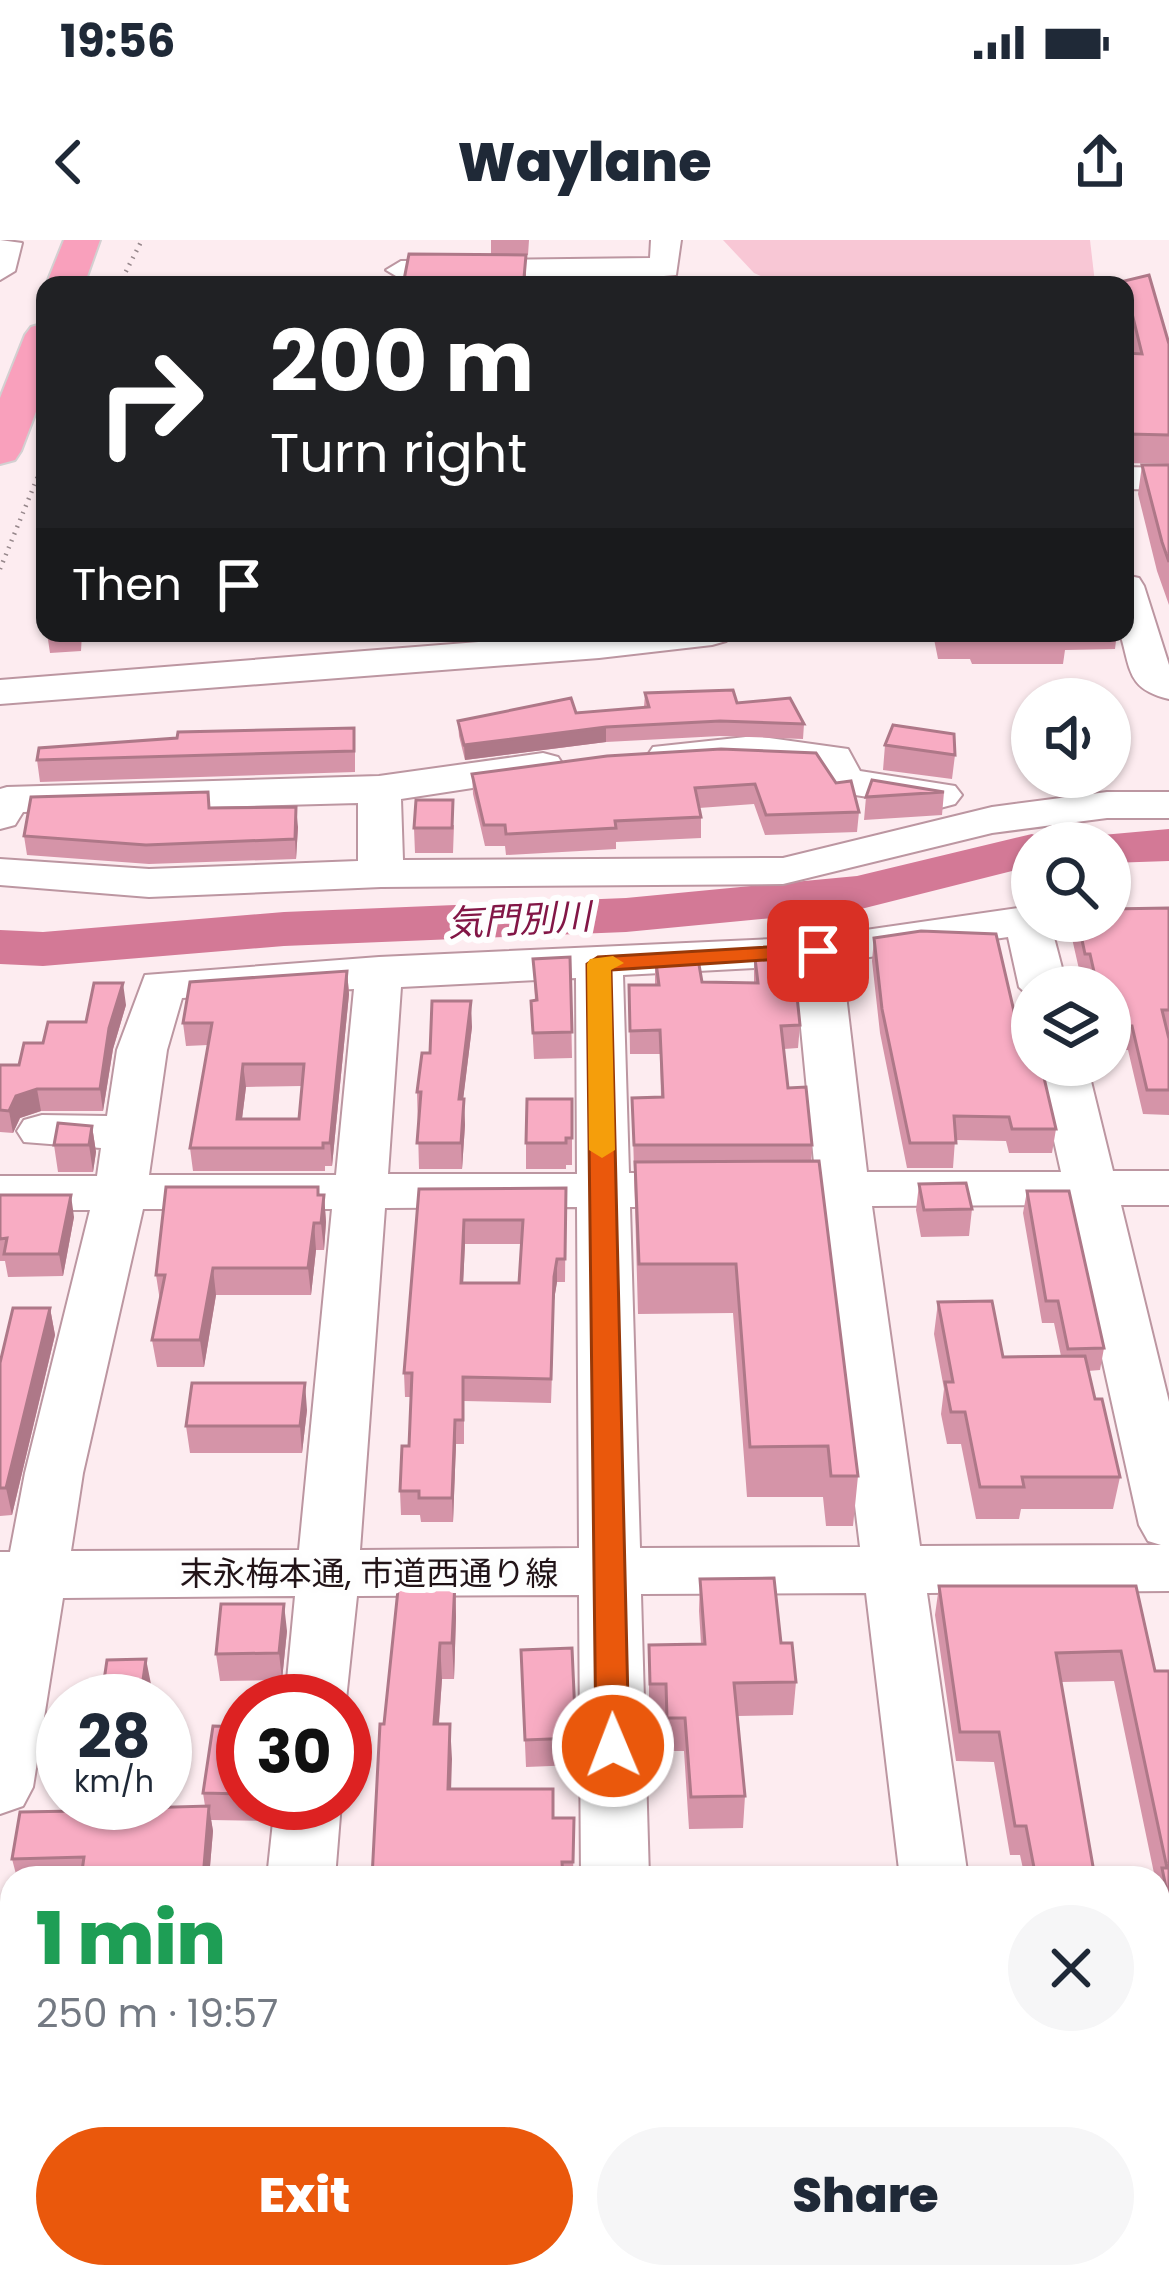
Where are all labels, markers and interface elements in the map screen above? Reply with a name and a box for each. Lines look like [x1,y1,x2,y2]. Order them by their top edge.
text: 19:56 [60,10,175,73]
text: Waylane [458,124,711,200]
icon: back [36,129,102,195]
icon: share [1067,129,1133,195]
text: 200 m [270,303,534,420]
icon: right [72,324,228,480]
text: Turn right [270,415,527,491]
icon: arrive [206,552,272,618]
text: Then [72,553,182,616]
map controls [1011,678,1131,1086]
button: sound [1011,678,1131,798]
button: search [1011,822,1131,942]
water label: 気門別川 [446,891,596,949]
pin [767,900,869,1002]
icon: arrive [785,918,851,984]
button: layers [1011,966,1131,1086]
street label: 末永梅本通, 市道西通り線 [180,1550,558,1597]
speed limit sign: 30 [216,1674,372,1830]
position arrow [550,1683,676,1809]
text: 28 [77,1695,151,1779]
text: km/h [74,1760,154,1803]
text: 1 min [36,1888,226,1989]
button: close [1008,1905,1134,2031]
text: 250 m · 19:57 [36,1986,278,2041]
button: Exit [36,2127,573,2265]
button: Share [597,2127,1134,2265]

